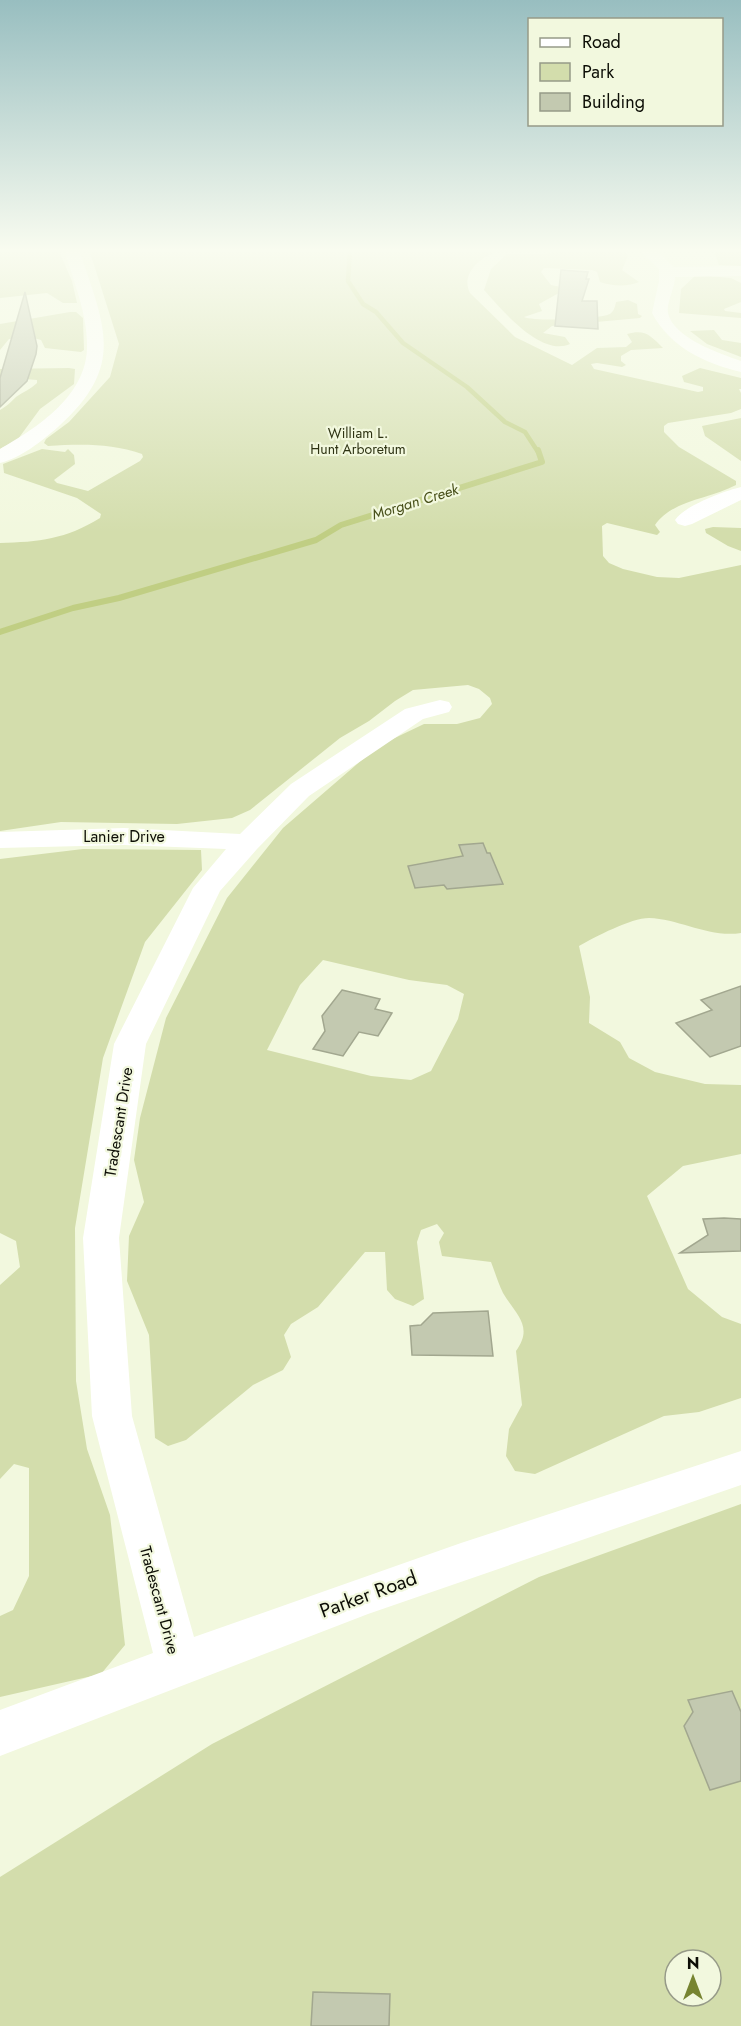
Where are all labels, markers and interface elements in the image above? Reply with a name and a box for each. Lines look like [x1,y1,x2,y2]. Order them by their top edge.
legend [528,18,723,126]
text: Road [582,29,621,55]
text: Park [582,59,614,85]
text: Building [582,89,645,115]
park label: William L. Hunt Arboretum [310,423,406,459]
water label: Morgan Creek [369,478,462,526]
street label: Lanier Drive [83,825,165,848]
street label: Tradescant Drive [98,1065,139,1179]
street label: Tradescant Drive [134,1543,185,1657]
street label: Parker Road [315,1563,421,1625]
north arrow [663,1948,723,2008]
text: N [687,1952,699,1975]

